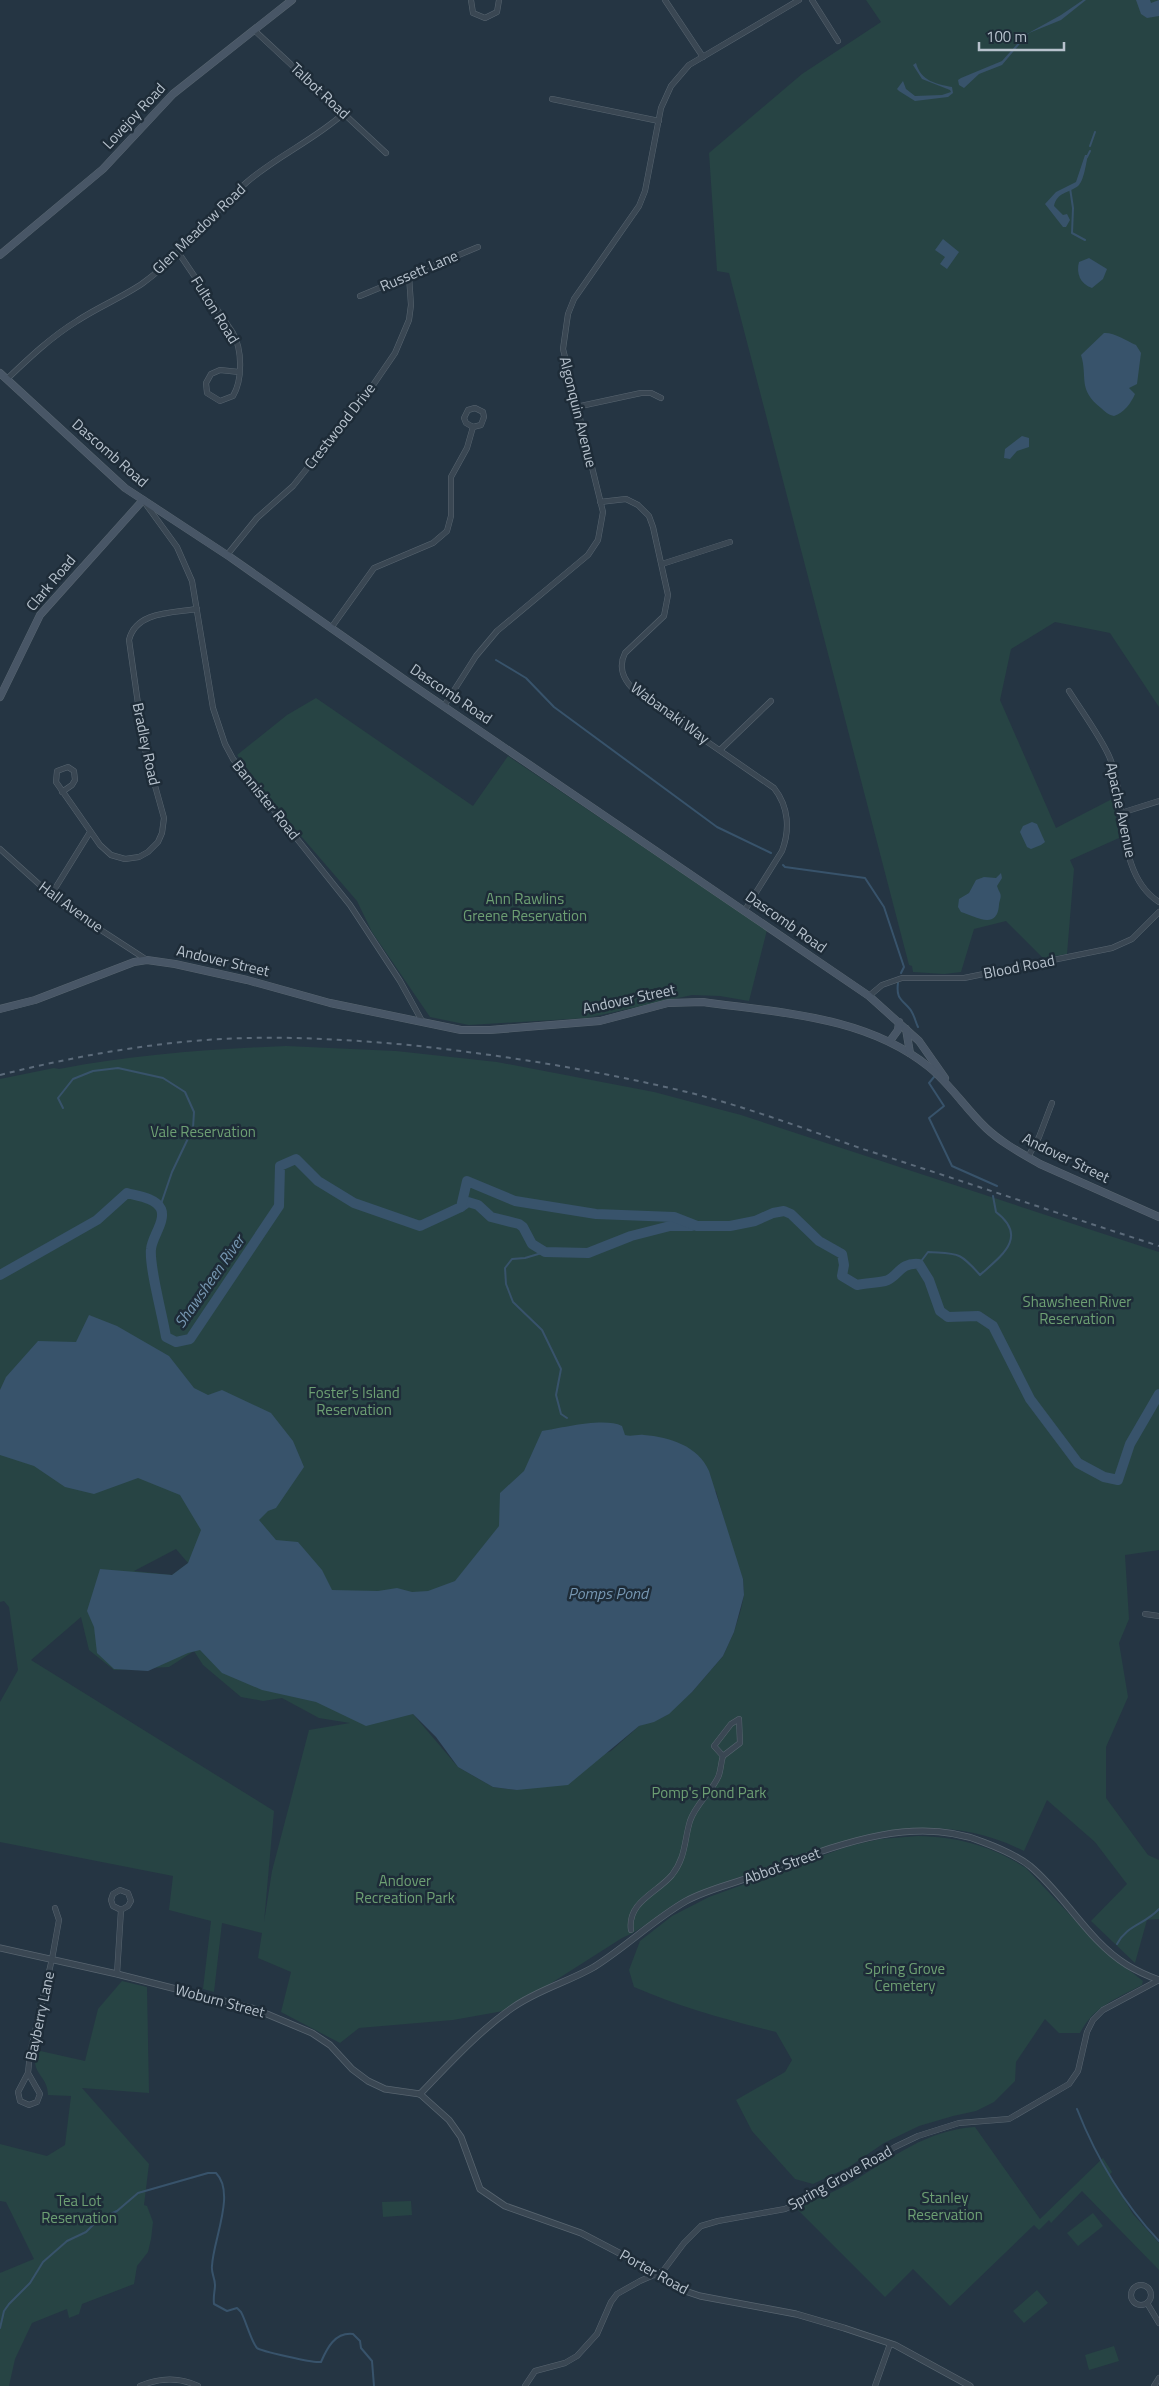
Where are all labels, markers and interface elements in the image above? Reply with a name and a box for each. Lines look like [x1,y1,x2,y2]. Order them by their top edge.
scale bar [979,20,1064,52]
text: 100 m [986,25,1027,48]
street label: Talbot Road [285,57,355,124]
street label: Lovejoy Road [97,77,171,154]
street label: Glen Meadow Road [147,178,251,279]
street label: Russett Lane [376,244,461,297]
street label: Fulton Road [186,271,245,348]
street label: Algonquin Avenue [554,354,603,470]
street label: Crestwood Drive [298,378,381,474]
street label: Dascomb Road [67,413,154,492]
street label: Clark Road [20,550,81,616]
street label: Dascomb Road [406,658,497,730]
street label: Wabanaki Way [626,676,715,749]
street label: Bradley Road [127,701,166,787]
street label: Bannister Road [227,755,306,845]
street label: Apache Avenue [1100,760,1143,860]
street label: Hall Avenue [34,875,108,938]
street label: Dascomb Road [741,885,832,958]
park label: Ann Rawlins Greene Reservation [463,887,587,927]
street label: Andover Street [174,939,272,983]
street label: Blood Road [981,948,1057,985]
street label: Andover Street [580,977,678,1020]
park label: Vale Reservation [150,1120,256,1143]
street label: Andover Street [1019,1126,1114,1189]
water label: Shawsheen River [168,1228,251,1332]
park label: Shawsheen River Reservation [1023,1290,1131,1330]
park label: Foster's Island Reservation [308,1381,400,1421]
water label: Pomps Pond [568,1581,650,1605]
park label: Pomp's Pond Park [651,1781,767,1804]
street label: Abbot Street [740,1841,824,1890]
park label: Andover Recreation Park [355,1869,455,1909]
park label: Spring Grove Cemetery [865,1957,945,1997]
street label: Bayberry Lane [19,1969,60,2063]
street label: Woburn Street [173,1978,268,2024]
street label: Spring Grove Road [783,2139,896,2216]
park label: Stanley Reservation [907,2186,983,2226]
park label: Tea Lot Reservation [41,2189,117,2229]
street label: Porter Road [616,2243,693,2300]

